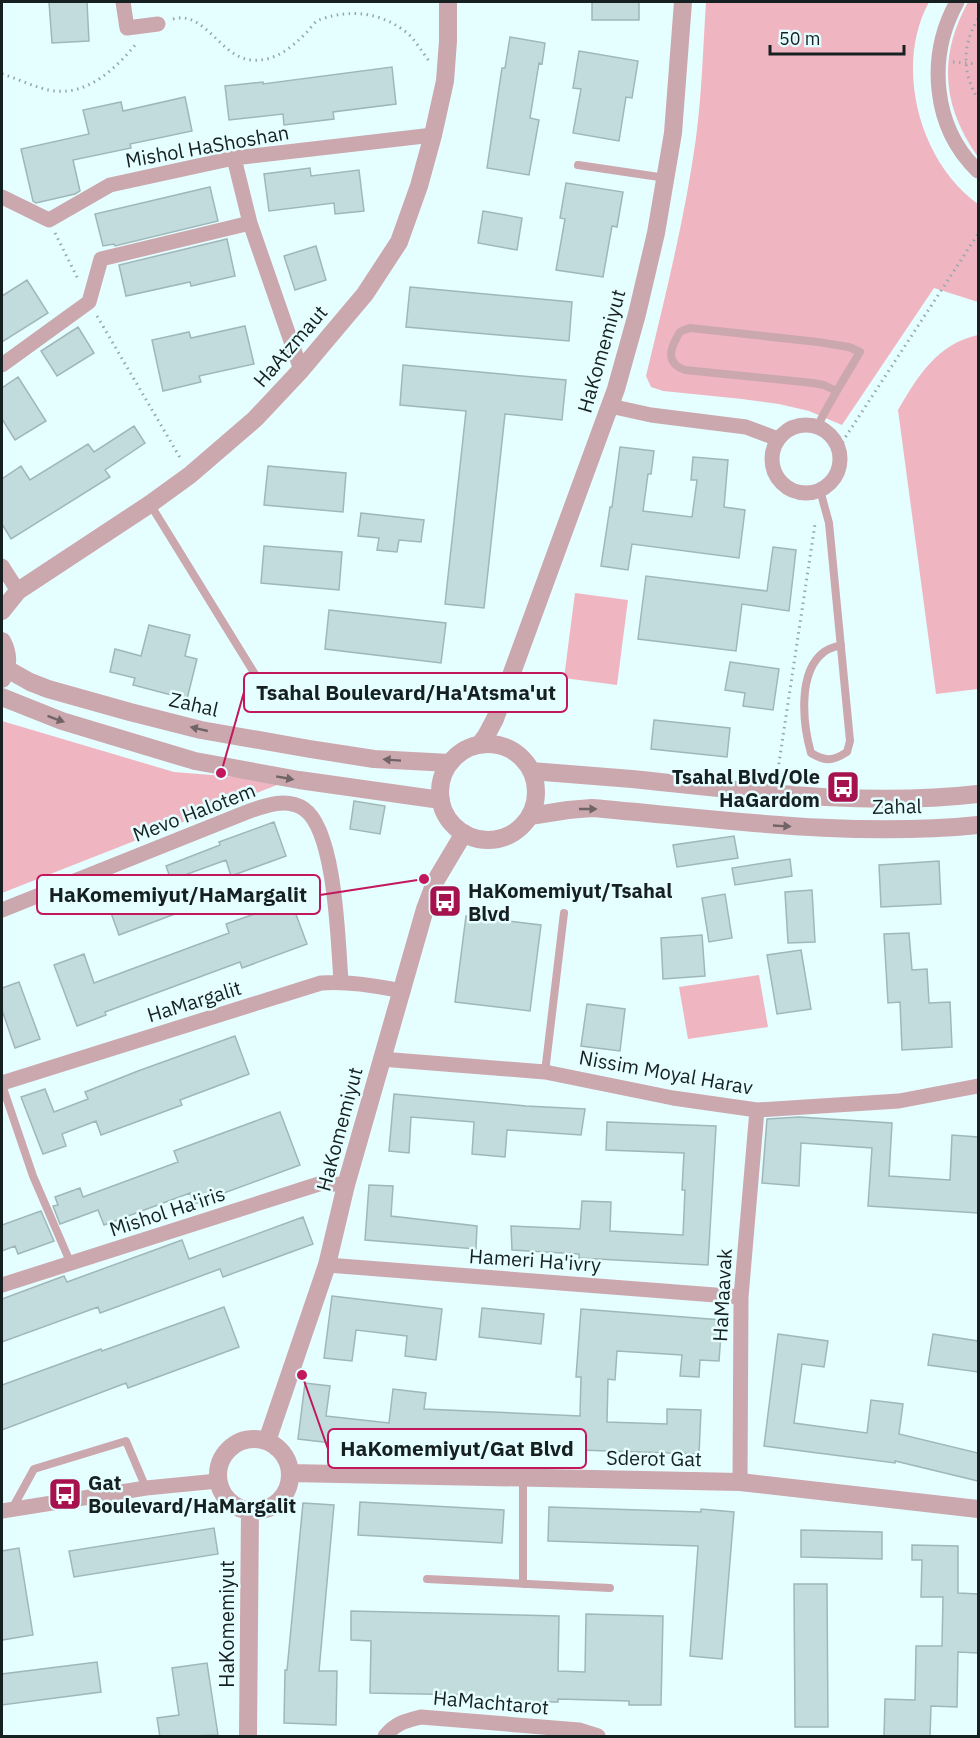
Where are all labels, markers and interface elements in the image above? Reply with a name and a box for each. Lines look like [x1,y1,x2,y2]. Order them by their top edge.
scale bar [770,18,904,56]
text: 50 m [779,27,821,50]
street label: Mishol HaShoshan [123,118,291,174]
street label: HaKomemiyut [570,286,632,416]
street label: HaAtzmaut [247,299,333,393]
callout: Tsahal Boulevard/Ha'Atsma'ut [244,673,567,712]
text: Tsahal Boulevard/Ha'Atsma'ut [256,678,556,706]
street label: Zahal [167,685,221,723]
one-way arrow [47,714,65,724]
one-way arrow [190,724,209,733]
one-way arrow [382,756,401,765]
place label: Tsahal Blvd/Ole HaGardom [672,763,820,813]
bus stop icon: Tsahal Blvd/Ole HaGardom [825,769,861,805]
one-way arrow [276,773,295,782]
street label: Mevo Halotem [129,776,259,848]
street label: Zahal [872,792,922,820]
one-way arrow [579,804,598,814]
one-way arrow [773,821,792,831]
callout: HaKomemiyut/HaMargalit [37,875,320,914]
place label: HaKomemiyut/Tsahal Blvd [468,877,672,927]
text: HaKomemiyut/HaMargalit [49,880,307,908]
bus stop icon: HaKomemiyut/Tsahal Blvd [427,883,463,919]
street label: HaMargalit [144,974,244,1028]
street label: Nissim Moyal Harav [577,1043,755,1101]
street label: HaKomemiyut [309,1064,369,1194]
street label: Mishol Ha'iris [106,1180,228,1242]
street label: Hameri Ha'ivry [468,1242,602,1278]
street label: HaMaavak [706,1247,738,1342]
callout: HaKomemiyut/Gat Blvd [328,1429,586,1468]
text: HaKomemiyut/Gat Blvd [340,1434,574,1462]
street label: Sderot Gat [606,1444,702,1472]
place label: Gat Boulevard/HaMargalit [88,1469,296,1519]
bus stop icon: Gat Boulevard/HaMargalit [47,1476,83,1512]
street label: HaKomemiyut [213,1560,240,1688]
street label: HaMachtarot [432,1683,550,1721]

